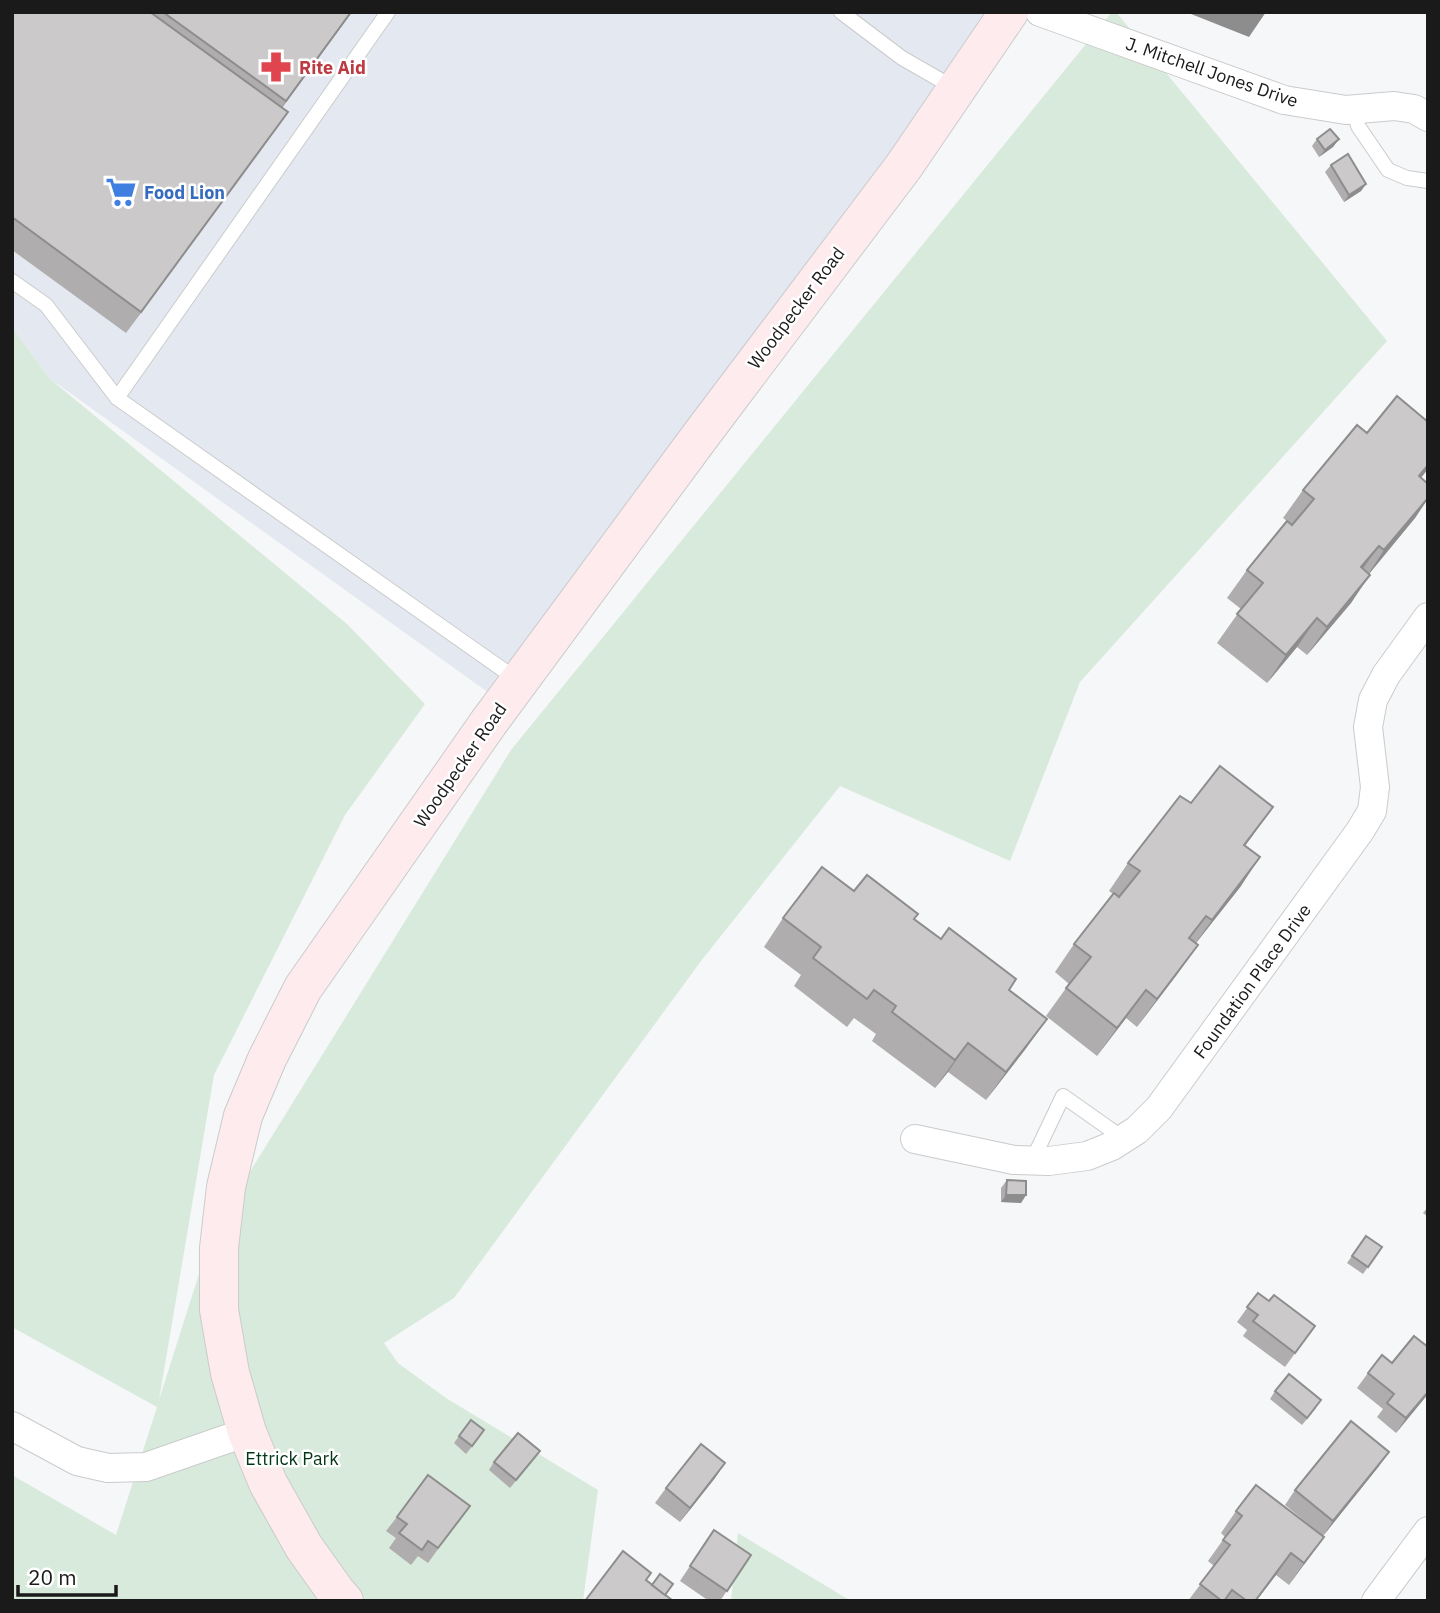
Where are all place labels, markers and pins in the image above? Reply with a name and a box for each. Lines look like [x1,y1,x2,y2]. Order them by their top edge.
pharmacy icon: Rite Aid [259,50,293,84]
place label: Rite Aid [299,56,366,79]
supermarket icon: Food Lion [104,175,138,209]
place label: Food Lion [144,181,225,204]

